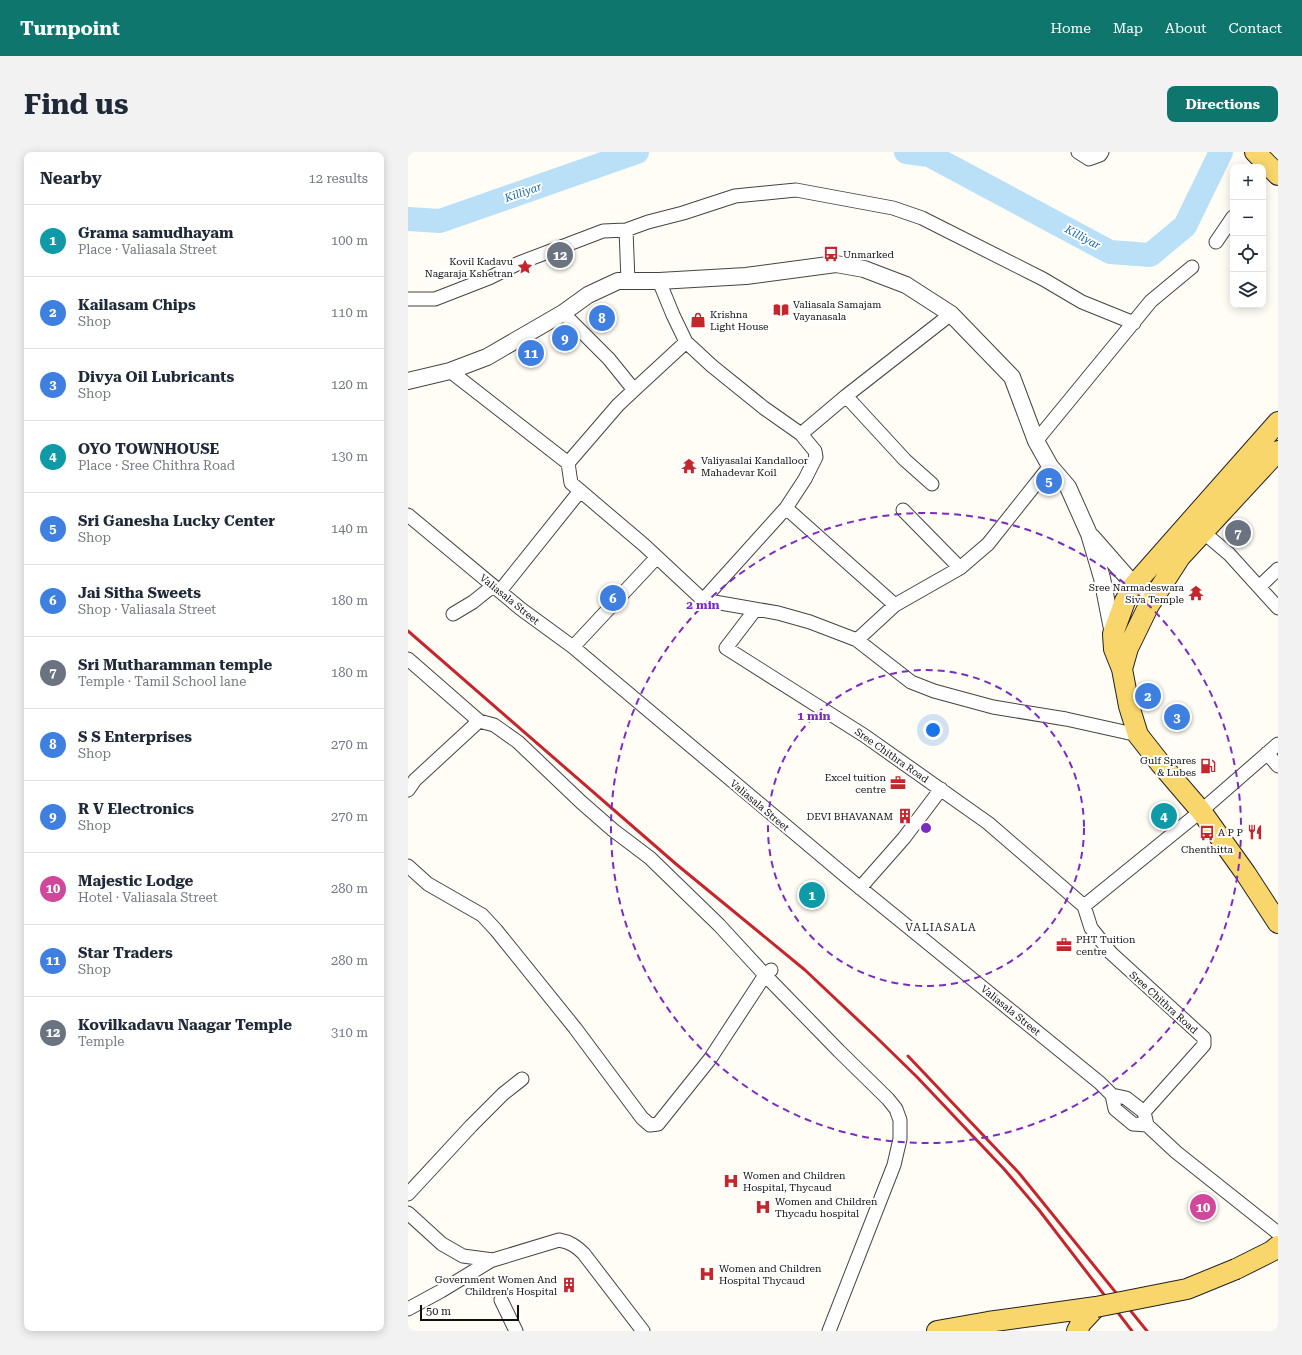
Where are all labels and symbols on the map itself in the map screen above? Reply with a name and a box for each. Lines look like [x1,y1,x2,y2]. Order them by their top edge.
water label: Killiyar [502,180,544,205]
water label: Killiyar [1062,222,1103,252]
pin: 12 [547,240,573,270]
bus stop icon: Unmarked [822,245,840,263]
place label: Unmarked [843,249,894,260]
place label: Kovil Kadavu Nagaraja Kshetran [425,256,514,279]
place icon: Kovil Kadavu Nagaraja Kshetran [516,258,534,276]
place label: Valiasala Samajam Vayanasala [793,299,881,322]
library icon: Valiasala Samajam Vayanasala [772,301,790,319]
pin: 8 [589,303,615,333]
place label: Krishna Light House [710,309,769,332]
shop icon: Krishna Light House [689,311,707,329]
pin: 9 [552,323,578,353]
pin: 11 [518,338,544,368]
place label: Valiyasalai Kandalloor Mahadevar Koil [701,455,808,478]
temple icon: Valiyasalai Kandalloor Mahadevar Koil [680,457,698,475]
pin: 5 [1036,466,1062,496]
pin: 7 [1225,518,1251,548]
street label: Valiasala Street [478,572,542,627]
place label: Sree Narmadeswara Siva Temple [1089,582,1185,605]
pin: 6 [600,583,626,613]
temple icon: Sree Narmadeswara Siva Temple [1187,584,1205,602]
text: 2 min [686,598,720,612]
pin: 2 [1135,681,1161,711]
pin: 3 [1164,702,1190,732]
text: 1 min [797,709,831,723]
your location [923,720,943,740]
street label: Sree Chithra Road [853,726,931,785]
place label: Gulf Spares & Lubes [1140,755,1196,778]
fuel station icon: Gulf Spares & Lubes [1199,757,1217,775]
place label: Excel tuition centre [825,772,887,795]
office icon: Excel tuition centre [889,774,907,792]
street label: Valiasala Street [728,778,791,833]
pin: 4 [1151,801,1177,831]
building icon: DEVI BHAVANAM [896,807,914,825]
place label: DEVI BHAVANAM [806,811,893,822]
centre of rings [919,821,933,835]
restaurant icon: A P P [1246,823,1264,841]
bus stop icon: Chenthitta [1198,824,1216,842]
place label: A P P [1218,827,1244,838]
place label: Chenthitta [1181,844,1234,855]
pin: 1 [799,880,825,910]
district label: VALIASALA [905,921,977,934]
place label: PHT Tuition centre [1076,934,1136,957]
office icon: PHT Tuition centre [1055,936,1073,954]
street label: Sree Chithra Road [1128,969,1200,1036]
street label: Valiasala Street [979,983,1043,1038]
place label: Women and Children Hospital, Thycaud [743,1170,846,1193]
hospital icon: Women and Children Hospital, Thycaud [722,1172,740,1190]
pin: 10 [1190,1192,1216,1222]
place label: Women and Children Thycadu hospital [775,1196,878,1219]
hospital icon: Women and Children Thycadu hospital [754,1198,772,1216]
place label: Women and Children Hospital Thycaud [719,1263,822,1286]
hospital icon: Women and Children Hospital Thycaud [698,1265,716,1283]
place label: Government Women And Children's Hospital [435,1274,558,1297]
building icon: Government Women And Children's Hospital [560,1276,578,1294]
scale bar [420,1303,519,1322]

